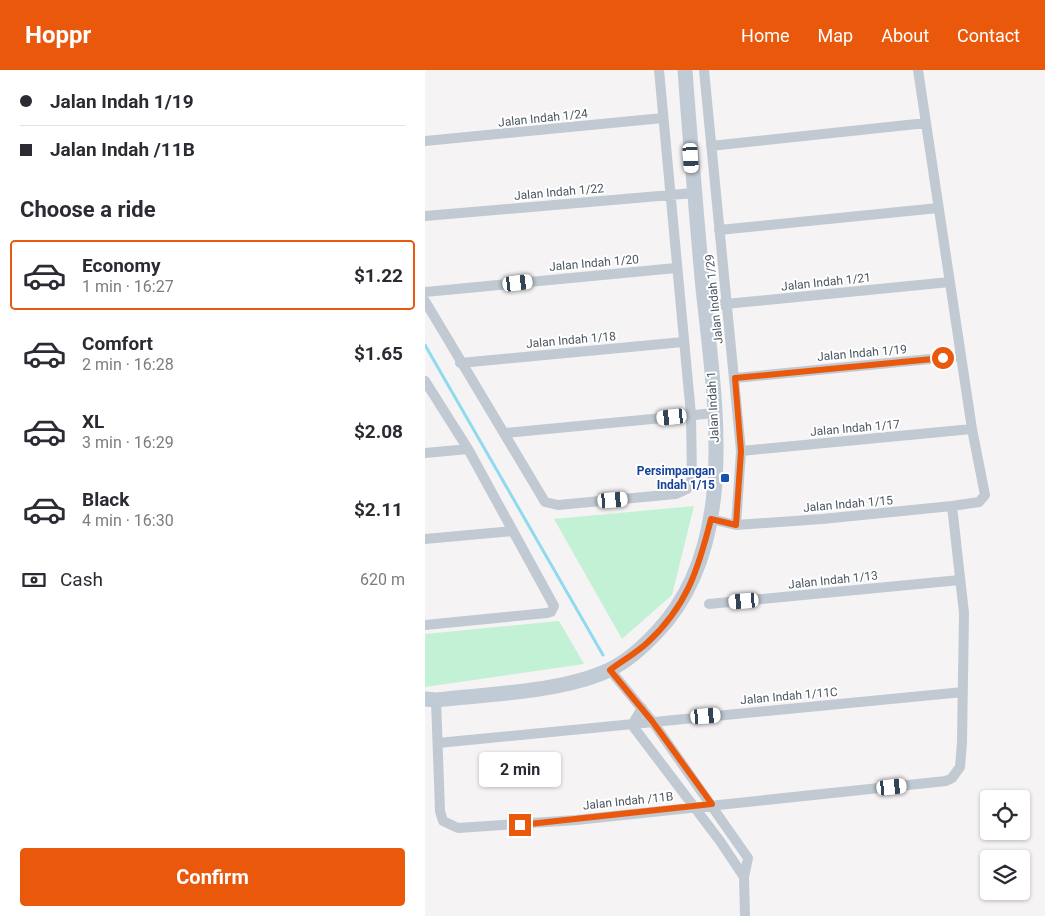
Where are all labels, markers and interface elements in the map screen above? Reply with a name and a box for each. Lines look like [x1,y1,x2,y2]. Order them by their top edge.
text: Hoppr [25,21,91,49]
text: Home [741,25,790,46]
text: Map [818,25,853,46]
text: About [881,25,929,46]
text: Contact [957,25,1020,46]
text: Jalan Indah 1/19 [50,90,194,113]
street label: Jalan Indah 1/24 [497,106,589,130]
text: Jalan Indah /11B [50,138,195,161]
car [682,143,699,173]
street label: Jalan Indah 1/22 [513,181,605,203]
text: Choose a ride [20,197,156,222]
street label: Jalan Indah 1/20 [548,252,640,274]
icon: car [22,253,67,298]
street label: Jalan Indah 1/29 [702,253,726,345]
text: Economy [82,254,161,277]
text: $1.22 [354,264,403,287]
street label: Jalan Indah 1/21 [780,270,872,294]
car [502,274,533,292]
text: 1 min · 16:27 [82,277,174,296]
street label: Jalan Indah 1/18 [525,329,617,351]
icon: car [22,331,67,376]
text: Comfort [82,332,153,355]
text: $1.65 [354,342,403,365]
street label: Jalan Indah 1/19 [816,342,908,364]
route start [932,347,954,369]
text: 2 min · 16:28 [82,355,174,374]
street label: Jalan Indah 1 [704,371,722,443]
car [656,408,687,426]
icon: car [22,409,67,454]
text: XL [82,410,104,433]
street label: Jalan Indah 1/17 [809,417,901,439]
text: $2.08 [354,420,403,443]
text: 3 min · 16:29 [82,433,174,452]
place label: Persimpangan Indah 1/15 [637,464,715,492]
marker: Persimpangan Indah 1/15 [719,472,731,484]
icon: car [22,487,67,532]
text: Black [82,488,129,511]
car [597,491,628,509]
street label: Jalan Indah 1/15 [802,493,894,515]
text: $2.11 [354,498,403,521]
text: 4 min · 16:30 [82,511,174,530]
icon: cash [20,566,48,594]
text: Cash [60,568,103,591]
street label: Jalan Indah 1/13 [787,568,879,592]
text: 620 m [360,570,405,589]
car [728,592,759,610]
street label: Jalan Indah 1/11C [740,685,839,707]
car [690,707,721,725]
callout: 2 min [479,752,561,788]
text: 2 min [500,760,540,779]
car [876,778,907,796]
street label: Jalan Indah /11B [582,789,674,813]
map controls [980,790,1030,900]
button: locate [980,790,1030,840]
route end [509,814,531,836]
button: Confirm [20,848,405,906]
button: layers [980,850,1030,900]

